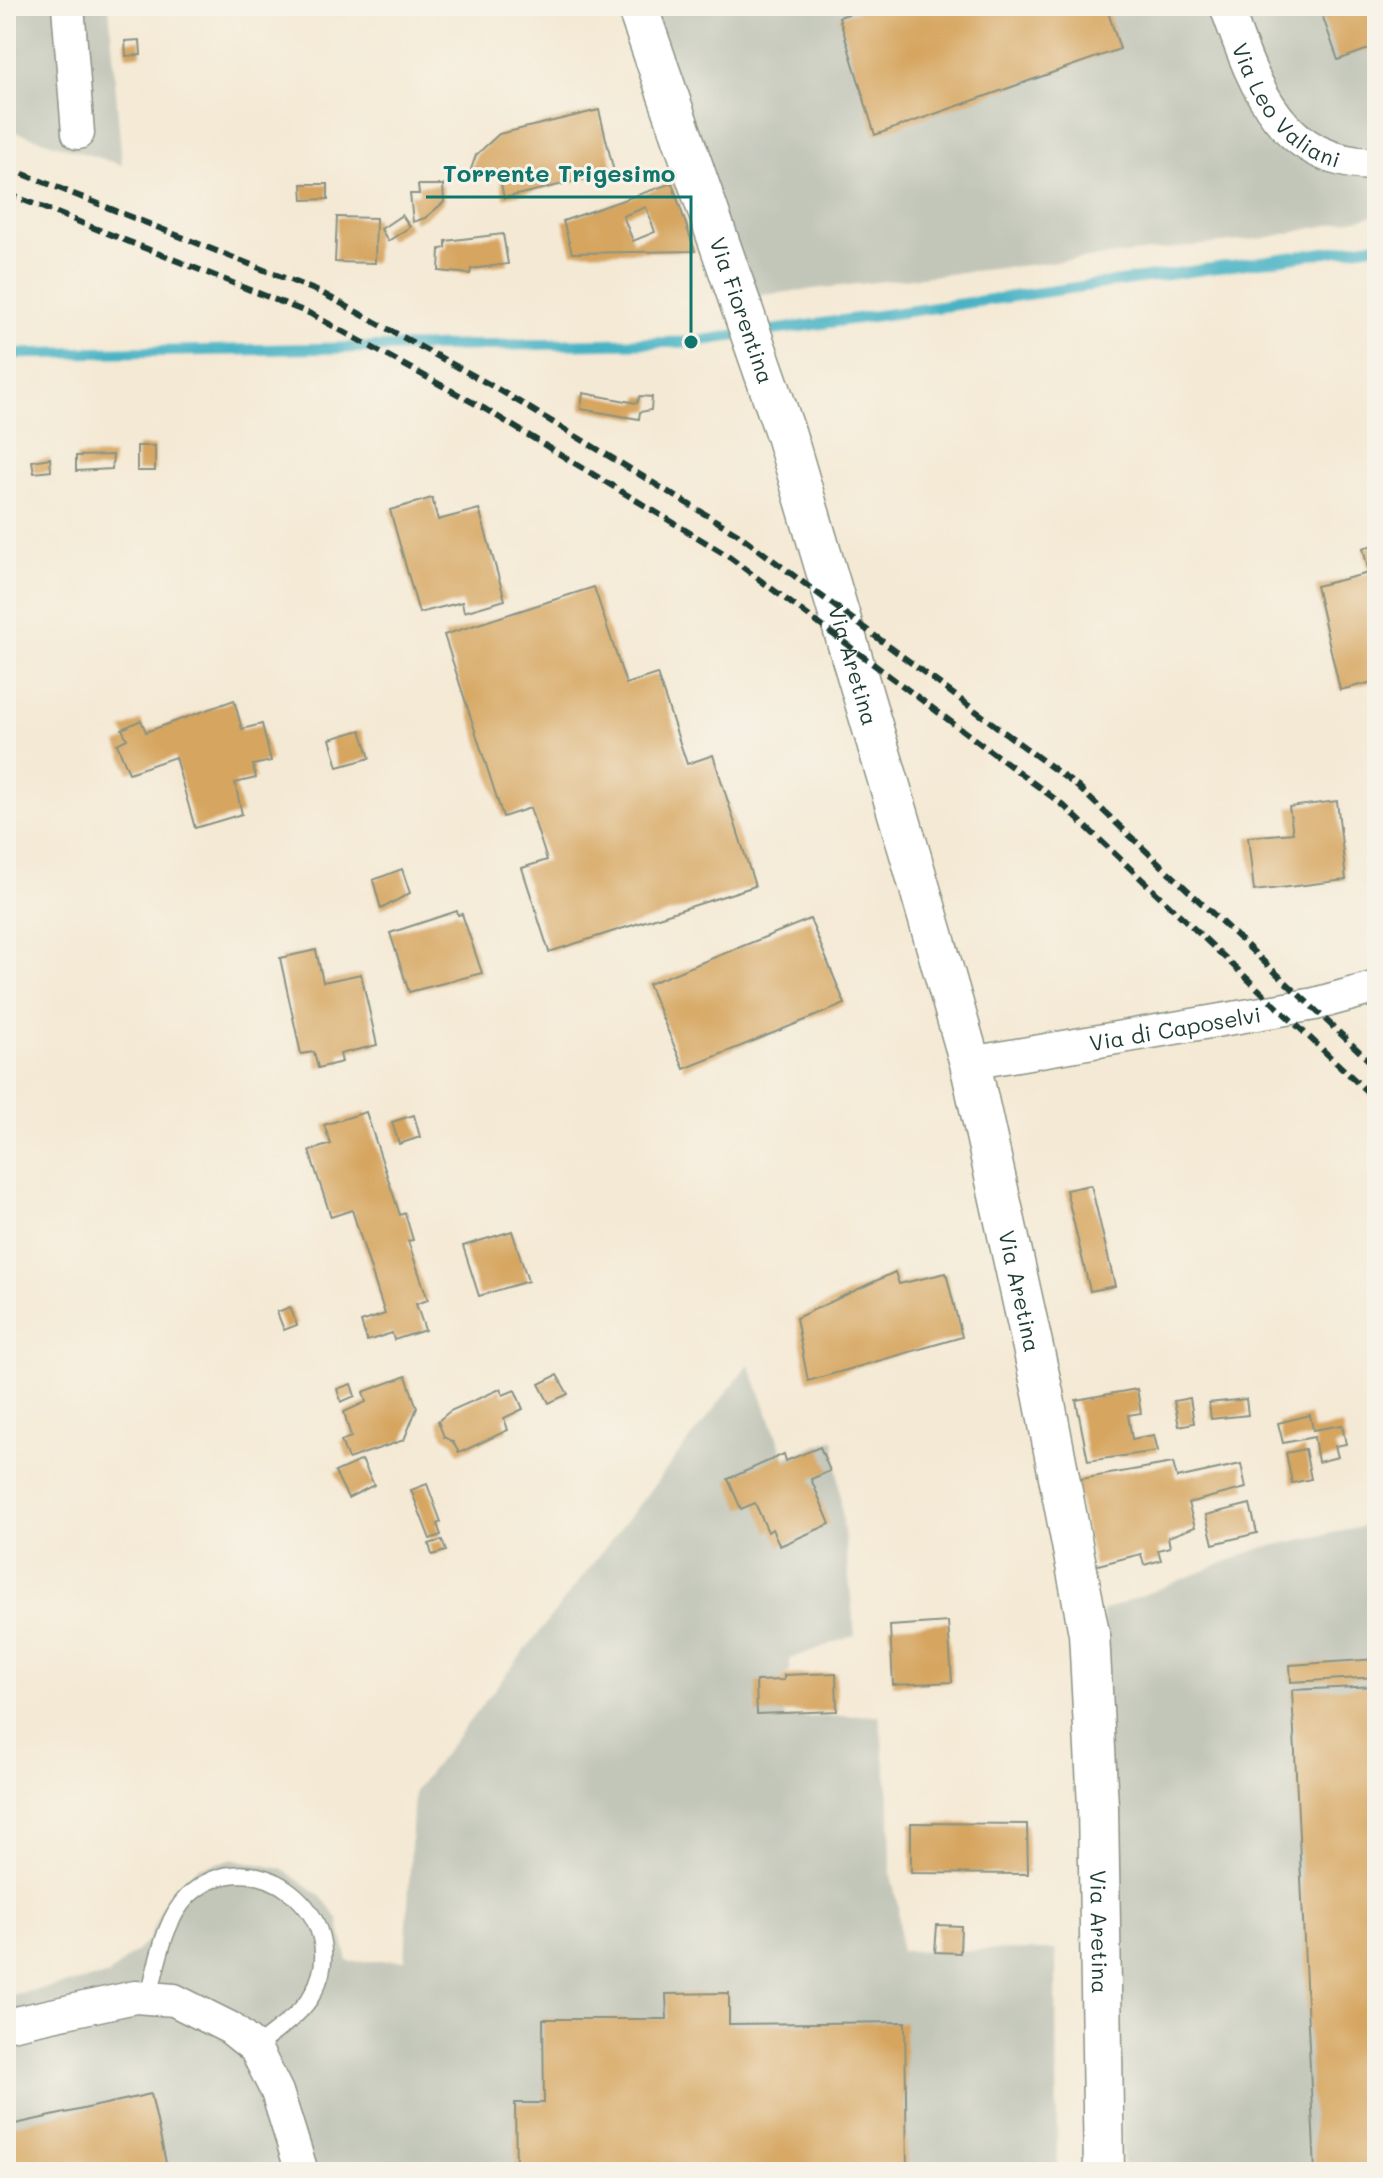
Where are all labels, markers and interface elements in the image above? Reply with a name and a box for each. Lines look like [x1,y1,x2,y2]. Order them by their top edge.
street label: Via Leo Valiani [1226,39,1344,173]
callout: Torrente Trigesimo [426,149,691,197]
text: Torrente Trigesimo [443,157,675,188]
street label: Via Fiorentina [704,233,781,387]
street label: Via Aretina [823,601,886,729]
street label: Via di Caposelvi [1087,999,1263,1057]
street label: Via Aretina [993,1227,1048,1355]
street label: Via Aretina [1085,1870,1116,1994]

